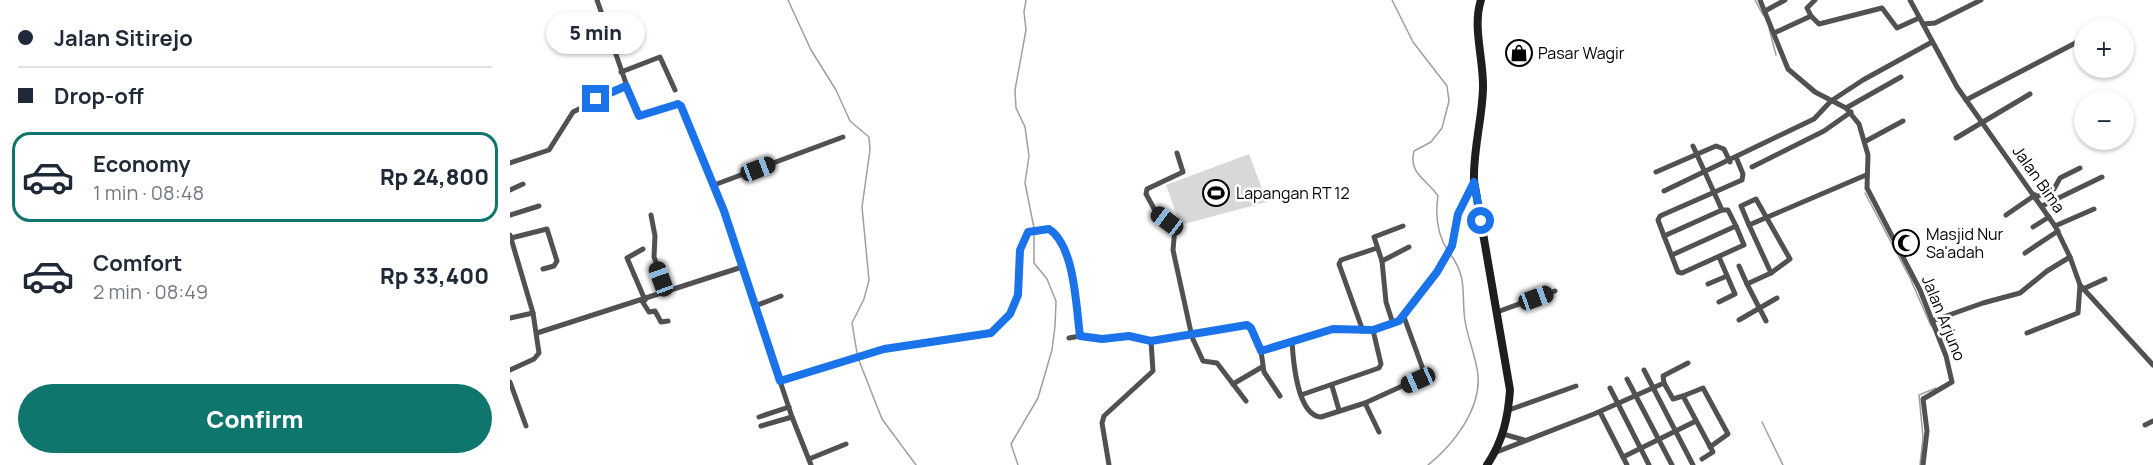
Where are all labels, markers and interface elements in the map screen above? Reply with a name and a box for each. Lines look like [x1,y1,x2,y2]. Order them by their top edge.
callout: 5 min [546,12,646,54]
map controls [2074,18,2134,150]
button: + [2074,18,2134,78]
text: 5 min [569,19,622,46]
text: Jalan Sitirejo [54,23,193,53]
shop icon: Pasar Wagir [1504,38,1534,68]
place label: Pasar Wagir [1538,42,1625,64]
text: Drop-off [54,81,144,111]
route end [582,85,609,112]
button: − [2074,90,2134,150]
street label: Jalan Bima [2008,141,2070,217]
text: Economy [93,149,191,179]
icon: car [21,150,75,204]
car [738,154,778,184]
text: Rp 24,800 [380,162,489,192]
sports icon: Lapangan RT 12 [1201,178,1231,208]
text: 1 min · 08:48 [93,179,204,206]
place label: Lapangan RT 12 [1236,182,1350,204]
car [1147,203,1187,239]
route start [1467,207,1494,234]
place label: Masjid Nur Sa'adah [1926,223,2004,263]
mosque icon: Masjid Nur Sa'adah [1891,228,1921,258]
text: Comfort [93,248,182,278]
icon: car [21,249,75,303]
car [646,259,676,299]
text: Rp 33,400 [380,261,489,291]
street label: Jalan Arjuno [1917,272,1971,364]
text: 2 min · 08:49 [93,278,208,305]
car [1516,283,1556,313]
car [1398,364,1438,396]
button: Confirm [18,384,492,453]

